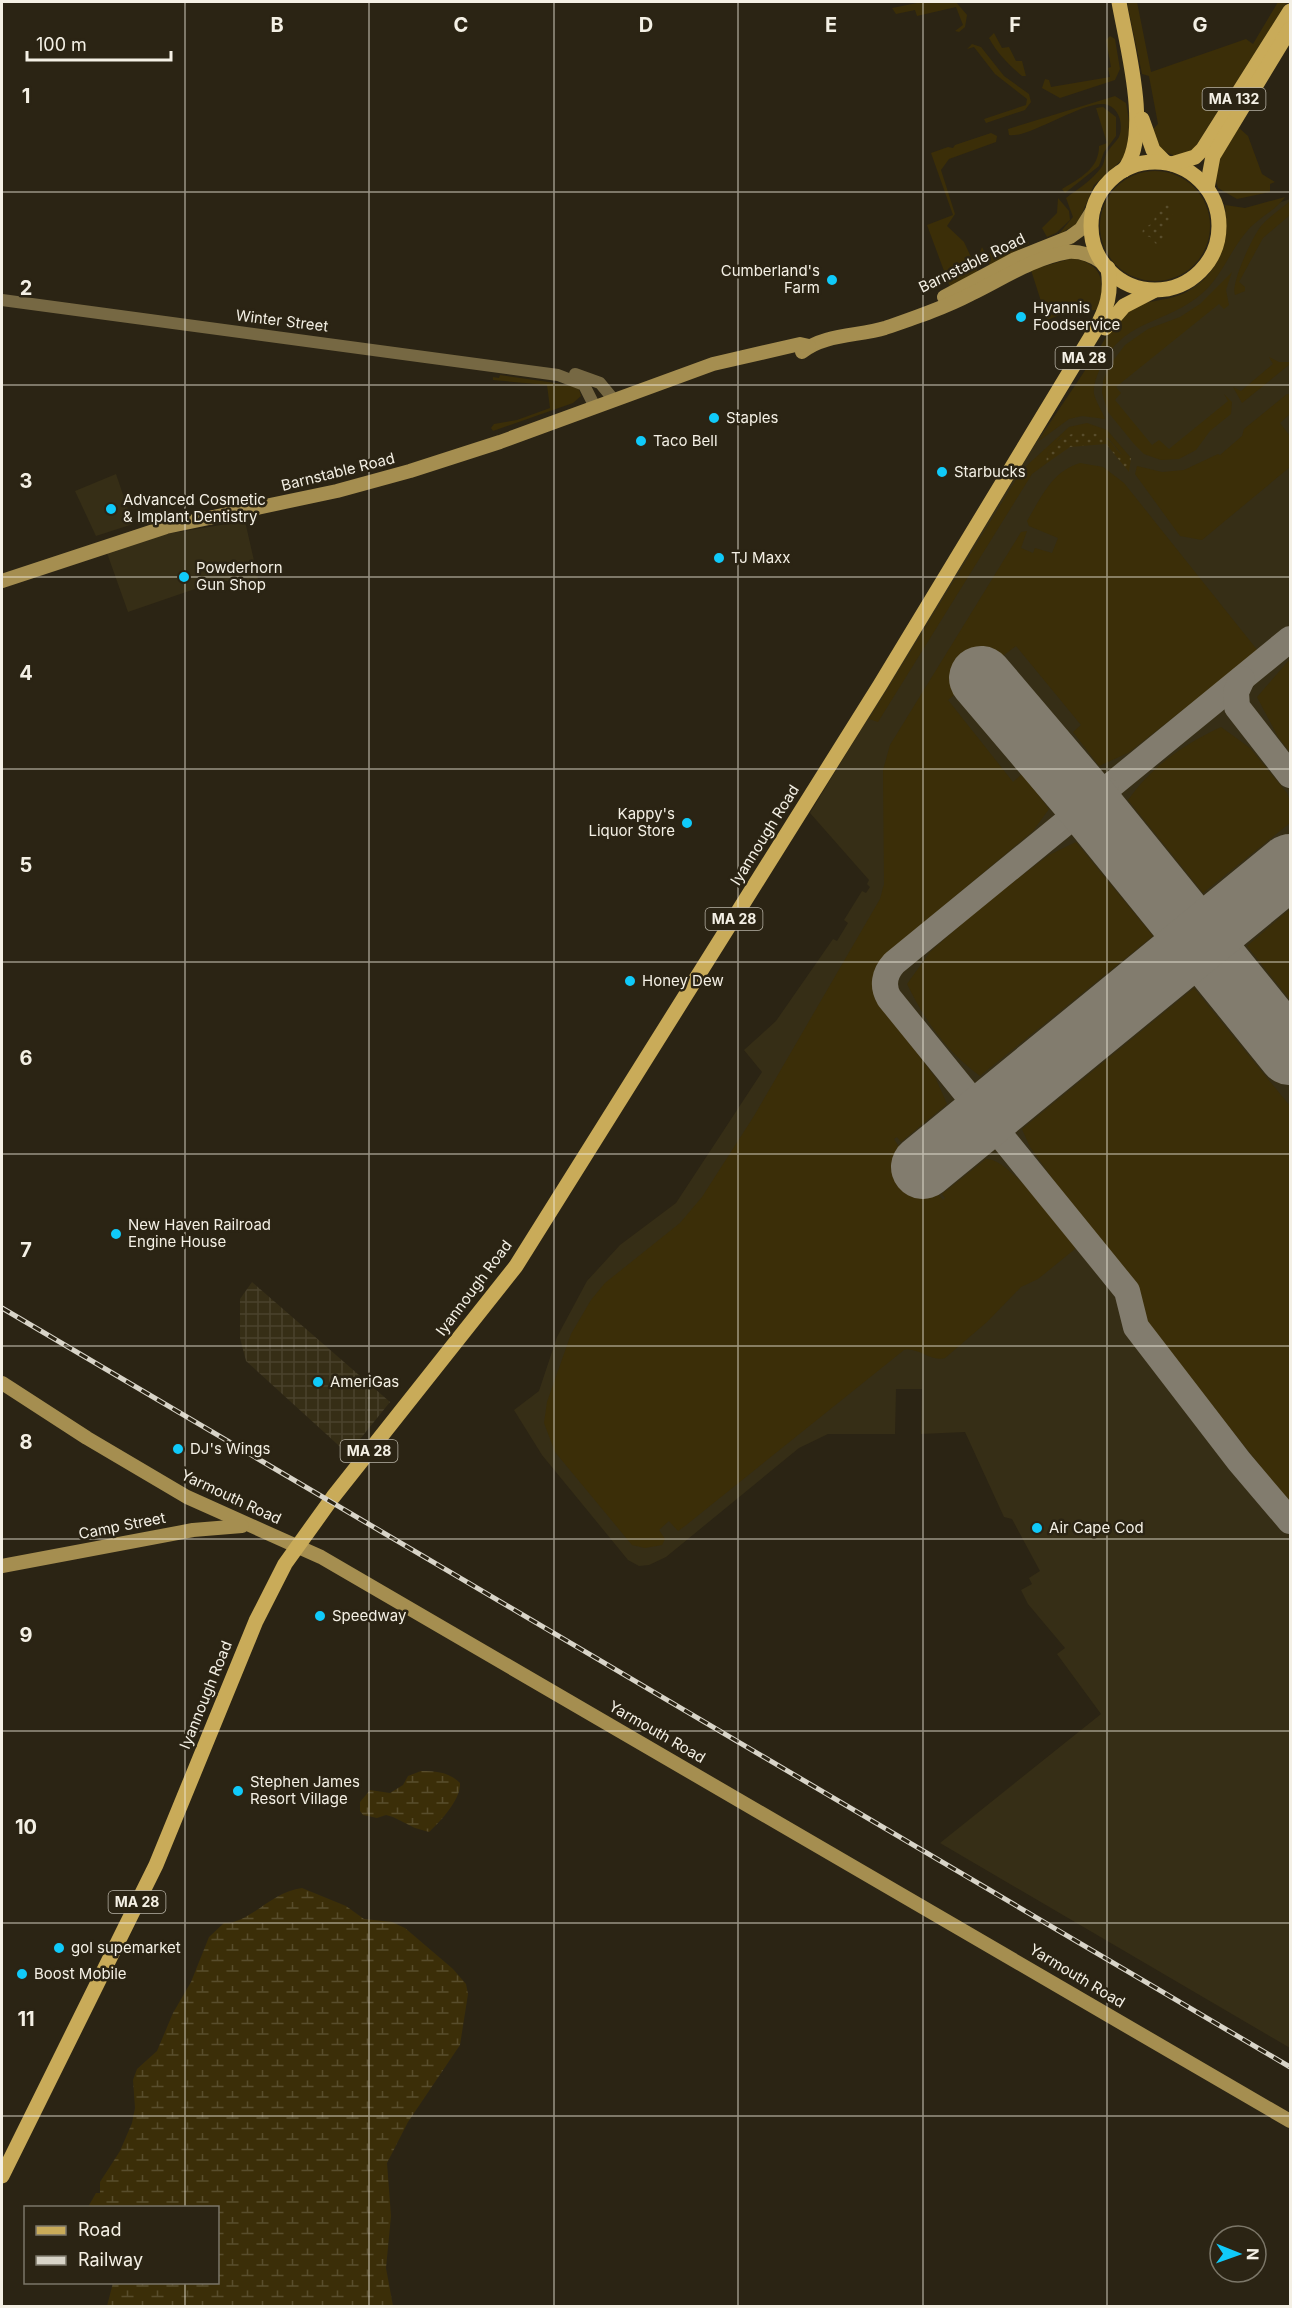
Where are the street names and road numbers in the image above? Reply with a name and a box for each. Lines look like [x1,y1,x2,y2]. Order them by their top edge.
road number: MA 132 [1202,88,1266,110]
street label: Barnstable Road [915,229,1028,297]
street label: Winter Street [235,305,329,336]
road number: MA 28 [1056,347,1112,369]
street label: Barnstable Road [279,448,397,495]
street label: Iyannough Road [726,781,803,889]
road number: MA 28 [706,908,762,930]
street label: Iyannough Road [431,1236,516,1339]
road number: MA 28 [340,1440,398,1462]
street label: Yarmouth Road [178,1465,284,1528]
street label: Camp Street [77,1508,167,1543]
street label: Iyannough Road [175,1638,236,1752]
street label: Yarmouth Road [605,1696,709,1767]
road number: MA 28 [108,1891,166,1913]
street label: Yarmouth Road [1026,1939,1129,2012]

